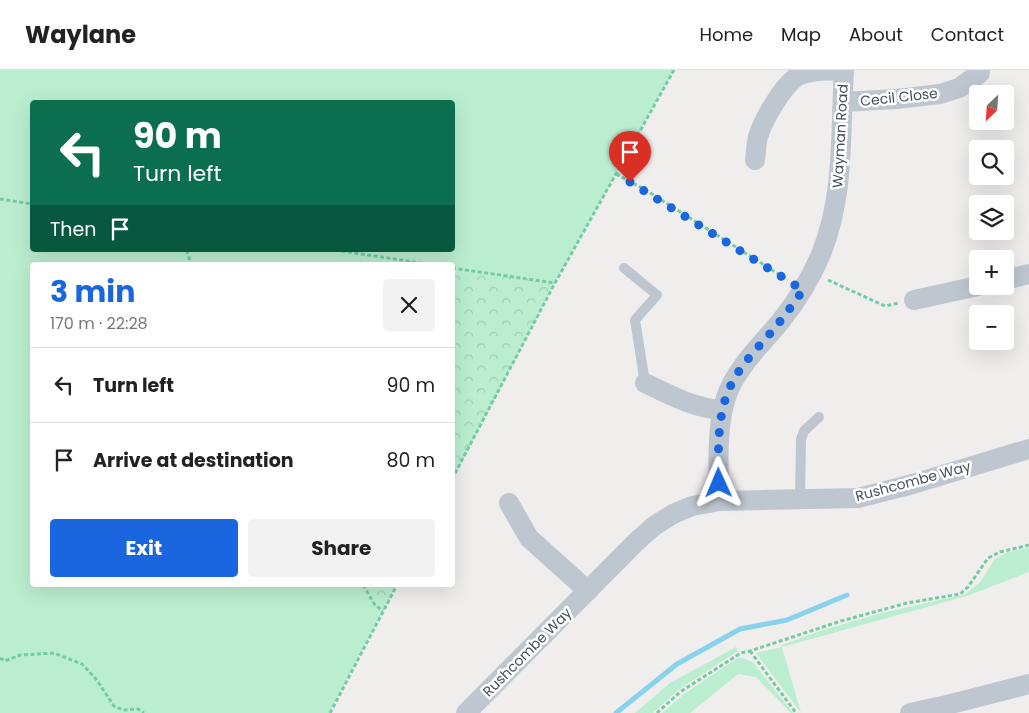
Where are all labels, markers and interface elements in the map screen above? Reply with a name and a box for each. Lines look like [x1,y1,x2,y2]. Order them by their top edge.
text: Waylane [25,18,136,51]
text: Home [699,22,753,47]
text: Map [781,22,821,47]
text: About [849,22,903,47]
text: Contact [931,22,1004,47]
street label: Cecil Close [859,83,939,111]
street label: Wayman Road [827,84,853,188]
north arrow [969,85,1014,130]
map controls [969,85,1014,350]
text: 90 m [133,111,222,160]
icon: left [50,120,115,185]
pin [609,131,651,182]
icon: arrive [616,138,644,166]
button: search [969,140,1014,185]
text: Turn left [133,158,221,189]
button: layers [969,195,1014,240]
icon: arrive [106,215,134,243]
text: Then [50,216,96,243]
button: + [969,250,1014,295]
text: 3 min [50,270,135,313]
button: close [383,279,435,331]
button: − [969,305,1014,350]
text: 170 m · 22:28 [50,312,148,335]
icon: left [50,371,78,399]
text: Turn left [93,372,174,399]
text: 90 m [386,372,435,399]
icon: arrive [50,446,78,474]
text: Arrive at destination [93,447,294,474]
text: 80 m [386,447,435,474]
position arrow [692,456,744,508]
street label: Rushcombe Way [853,456,973,506]
button: Exit [50,519,238,577]
button: Share [248,519,435,577]
street label: Rushcombe Way [478,603,576,701]

